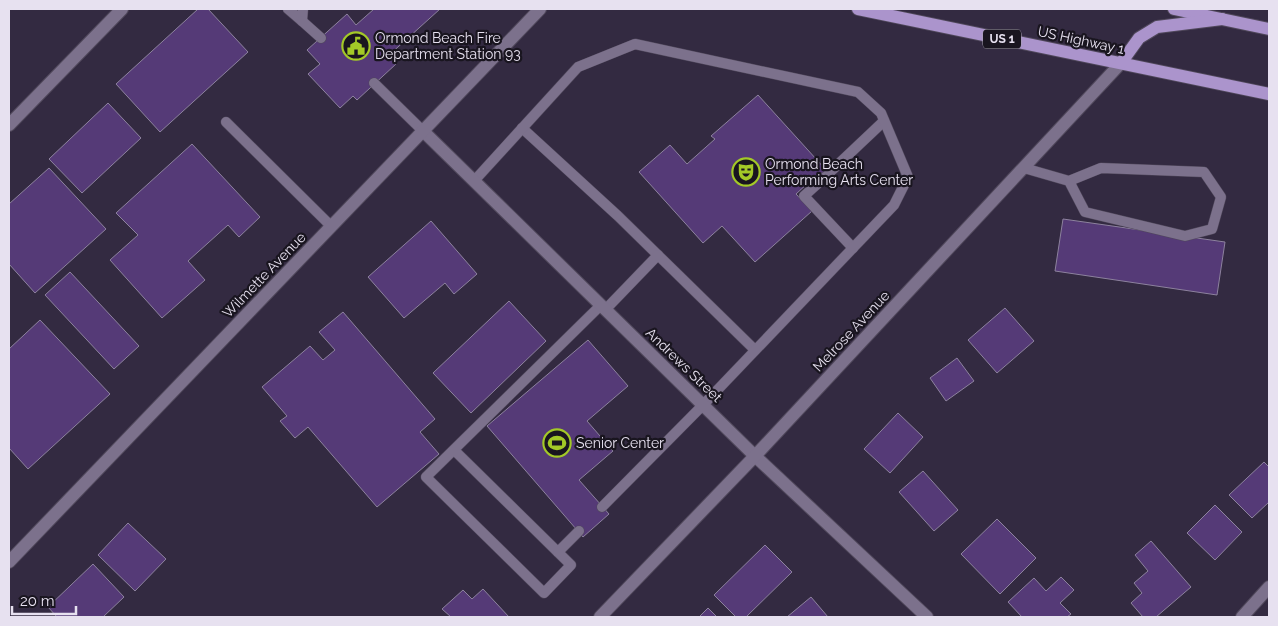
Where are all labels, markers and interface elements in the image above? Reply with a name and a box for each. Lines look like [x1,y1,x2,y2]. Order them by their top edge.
street label: US Highway 1 [1036,23,1126,57]
place label: Ormond Beach Fire Department Station 93 [375,30,521,62]
road number: US 1 [983,30,1021,48]
public building icon: Ormond Beach Fire Department Station 93 [341,31,371,61]
place label: Ormond Beach Performing Arts Center [765,156,913,188]
theatre icon: Ormond Beach Performing Arts Center [731,157,761,187]
street label: Wilmette Avenue [219,229,309,321]
street label: Melrose Avenue [810,287,892,375]
street label: Andrews Street [643,325,726,405]
sports icon: Senior Center [542,428,572,458]
place label: Senior Center [576,435,664,451]
scale bar [12,584,76,616]
text: 20 m [20,592,55,610]

